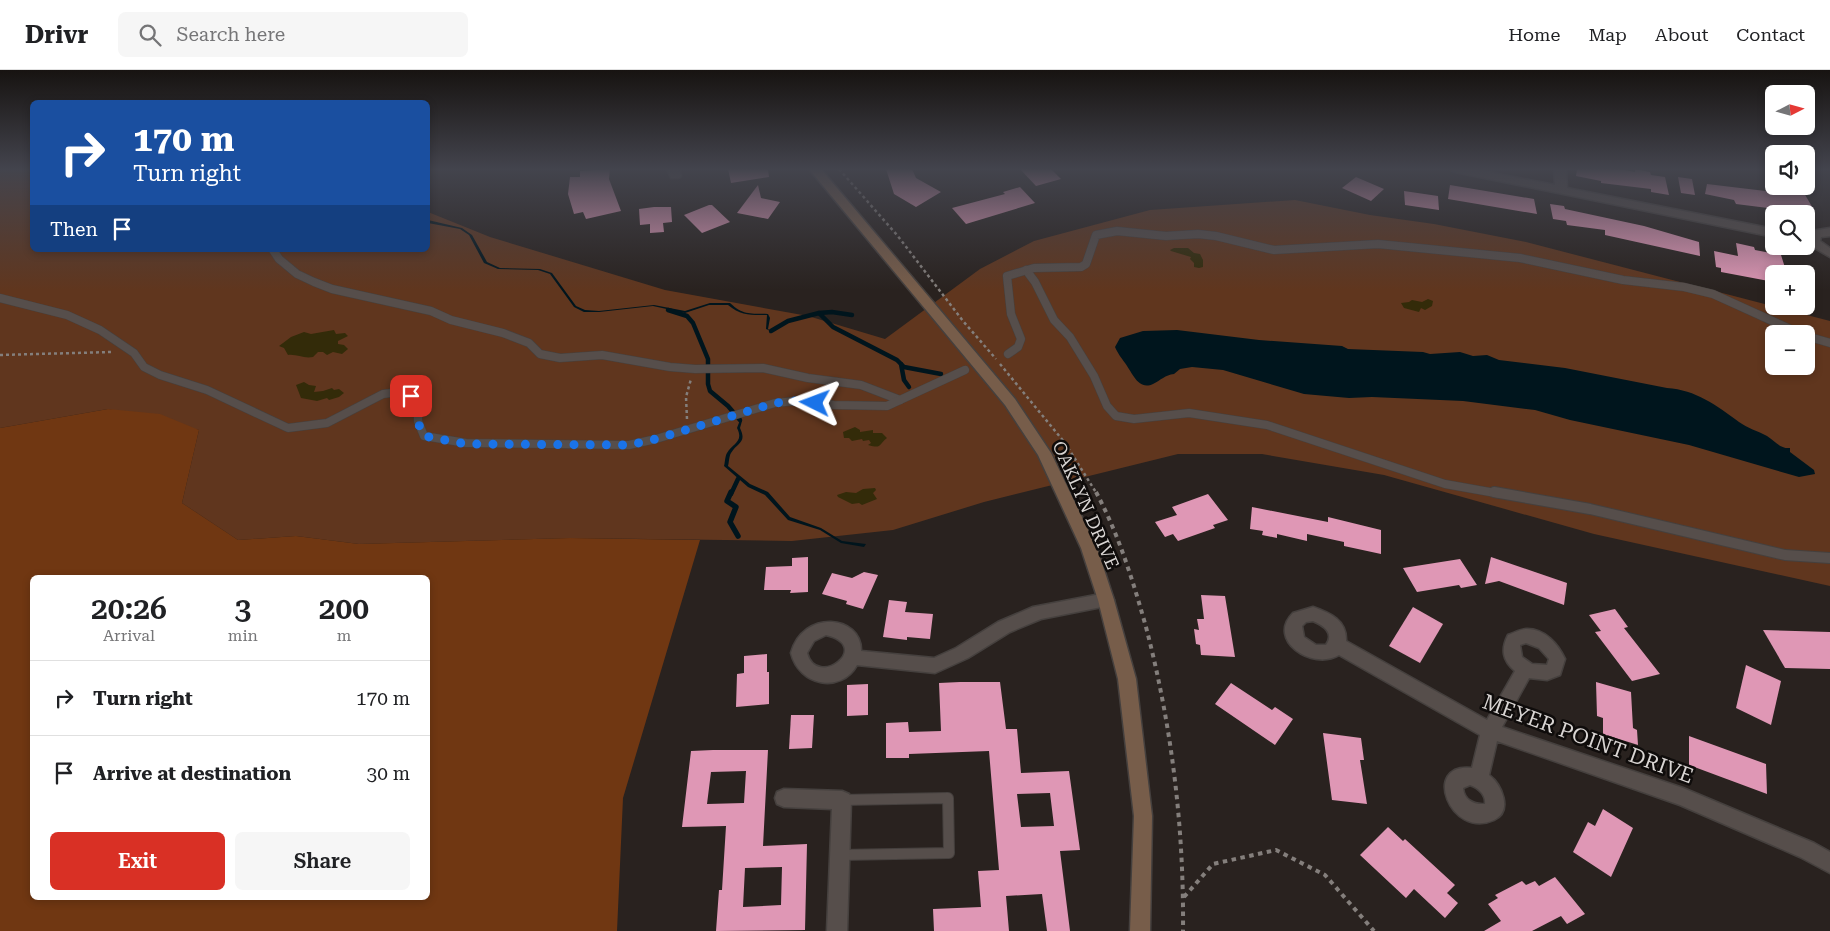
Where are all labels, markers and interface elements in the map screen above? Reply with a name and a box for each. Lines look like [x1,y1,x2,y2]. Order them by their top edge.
search box [118,12,468,57]
text: Drivr [25,21,88,49]
icon: search [136,21,164,49]
text: Search here [176,23,285,46]
text: Home [1508,24,1560,45]
text: Map [1588,24,1627,45]
text: About [1655,24,1708,45]
text: Contact [1736,24,1805,45]
north arrow [1765,85,1815,135]
map controls [1765,85,1815,375]
text: 170 m [133,119,234,160]
icon: right [50,120,115,185]
button: sound [1765,145,1815,195]
text: Turn right [133,161,241,186]
button: search [1765,205,1815,255]
icon: arrive [108,215,136,243]
text: Then [50,218,98,241]
button: + [1765,265,1815,315]
button: − [1765,325,1815,375]
pin [390,375,432,417]
position arrow [788,376,840,428]
icon: arrive [397,382,425,410]
street label: OAKLYN DRIVE [1048,438,1124,572]
text: 20:26 [91,591,167,626]
text: 3 [234,591,251,626]
text: 200 [319,591,369,626]
text: Arrival [103,626,155,645]
text: min [228,626,258,645]
text: m [337,626,351,645]
icon: right [50,684,78,712]
text: Turn right [93,687,193,710]
text: 170 m [356,687,410,710]
street label: MEYER POINT DRIVE [1479,690,1697,788]
icon: arrive [50,759,78,787]
text: Arrive at destination [93,762,291,785]
text: 30 m [367,762,410,785]
button: Exit [50,832,225,890]
button: Share [235,832,410,890]

